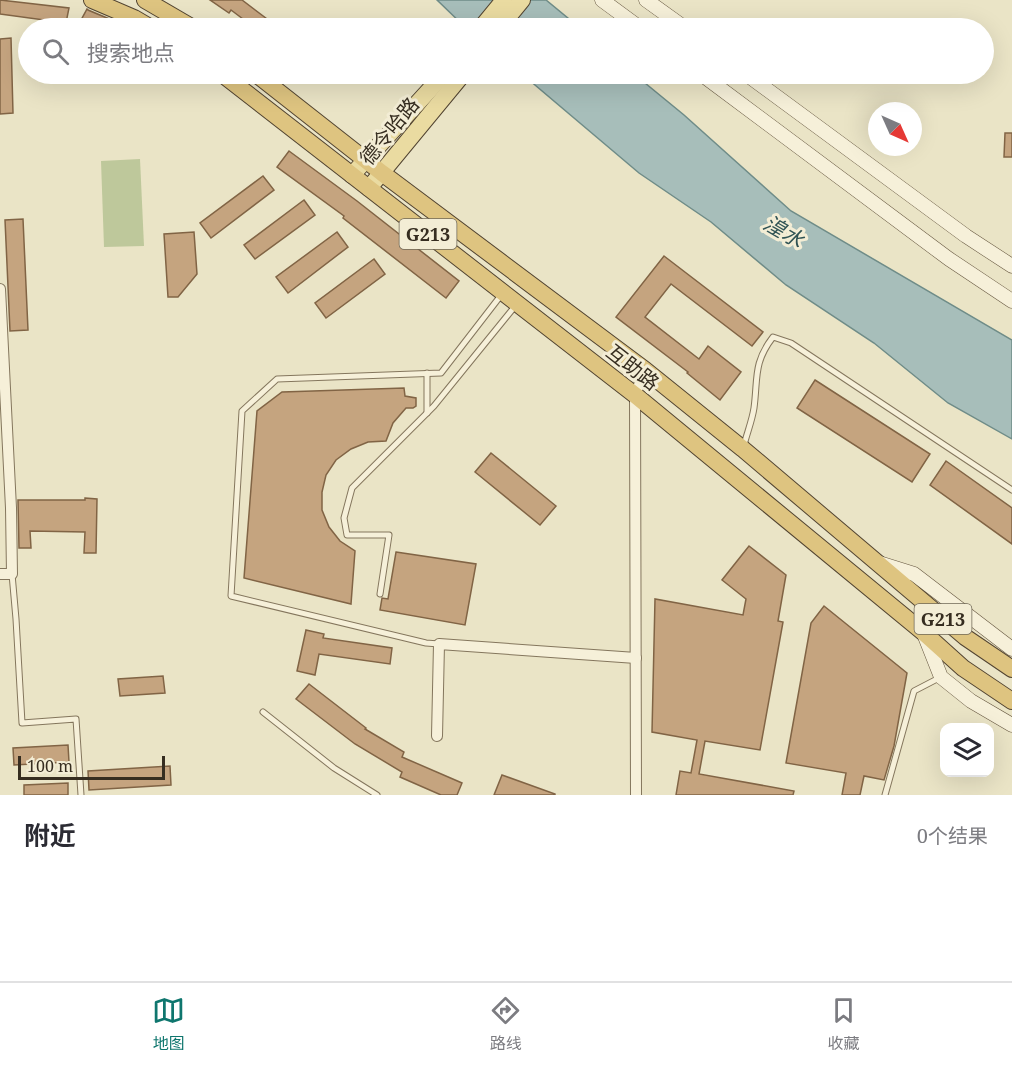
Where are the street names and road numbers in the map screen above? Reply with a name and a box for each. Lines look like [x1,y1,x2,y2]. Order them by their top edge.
street label: 德令哈路 [353,91,425,171]
road number: G213 [400,219,456,249]
street label: 互助路 [601,338,665,396]
road number: G213 [914,604,972,634]

